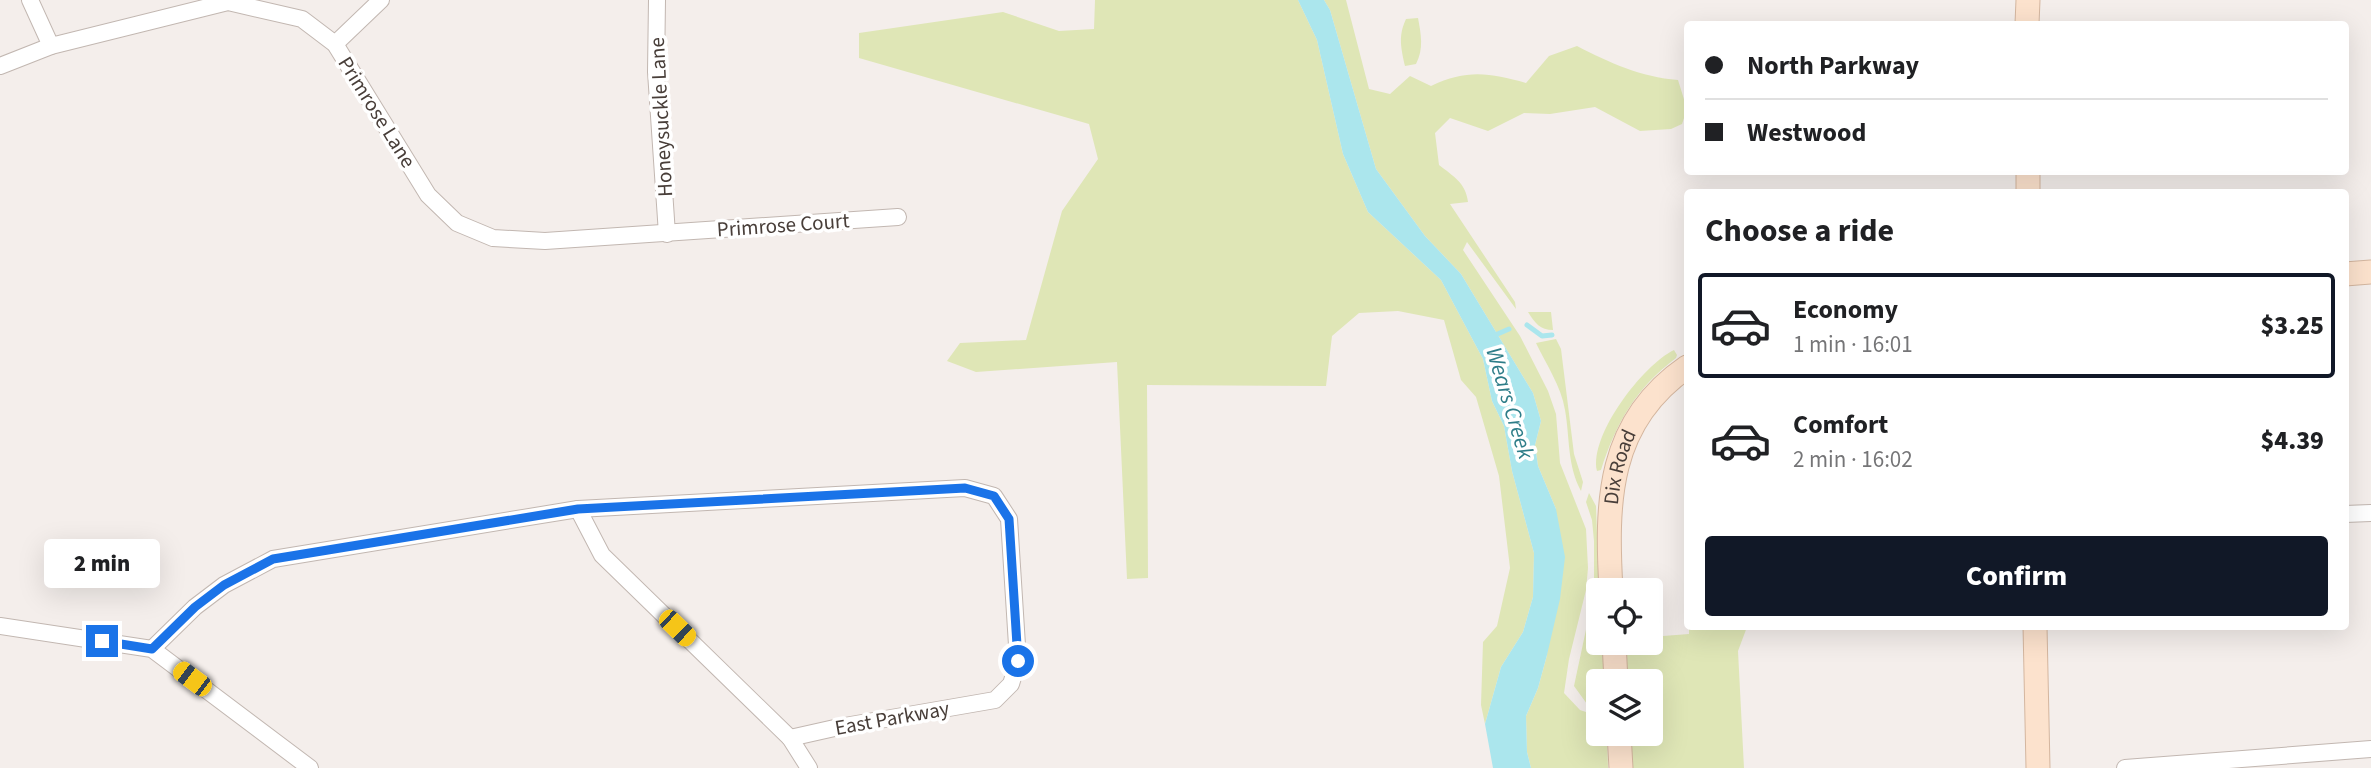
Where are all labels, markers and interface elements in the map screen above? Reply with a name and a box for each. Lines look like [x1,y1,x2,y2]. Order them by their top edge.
street label: Honeysuckle Lane [642,36,680,198]
text: North Parkway [1747,47,1919,84]
street label: Primrose Lane [331,51,423,173]
text: Westwood [1747,114,1866,151]
street label: Primrose Court [716,205,850,245]
text: Choose a ride [1705,208,1894,254]
text: Economy [1793,291,1898,328]
icon: car [1709,294,1772,357]
text: $3.25 [2260,307,2324,344]
text: 1 min · 16:01 [1793,328,1913,361]
water label: Wears Creek [1477,343,1543,464]
text: Comfort [1793,406,1888,443]
icon: car [1709,409,1772,472]
text: $4.39 [2260,422,2324,459]
street label: Dix Road [1596,424,1644,506]
text: 2 min · 16:02 [1793,443,1913,476]
button: Confirm [1705,536,2328,616]
callout: 2 min [44,540,160,588]
text: 2 min [74,547,130,580]
map controls [1586,578,1663,746]
button: locate [1586,578,1663,655]
car [655,606,700,650]
route end [86,625,118,657]
route start [1002,645,1034,677]
car [169,658,216,700]
button: layers [1586,669,1663,746]
street label: East Parkway [832,693,952,743]

